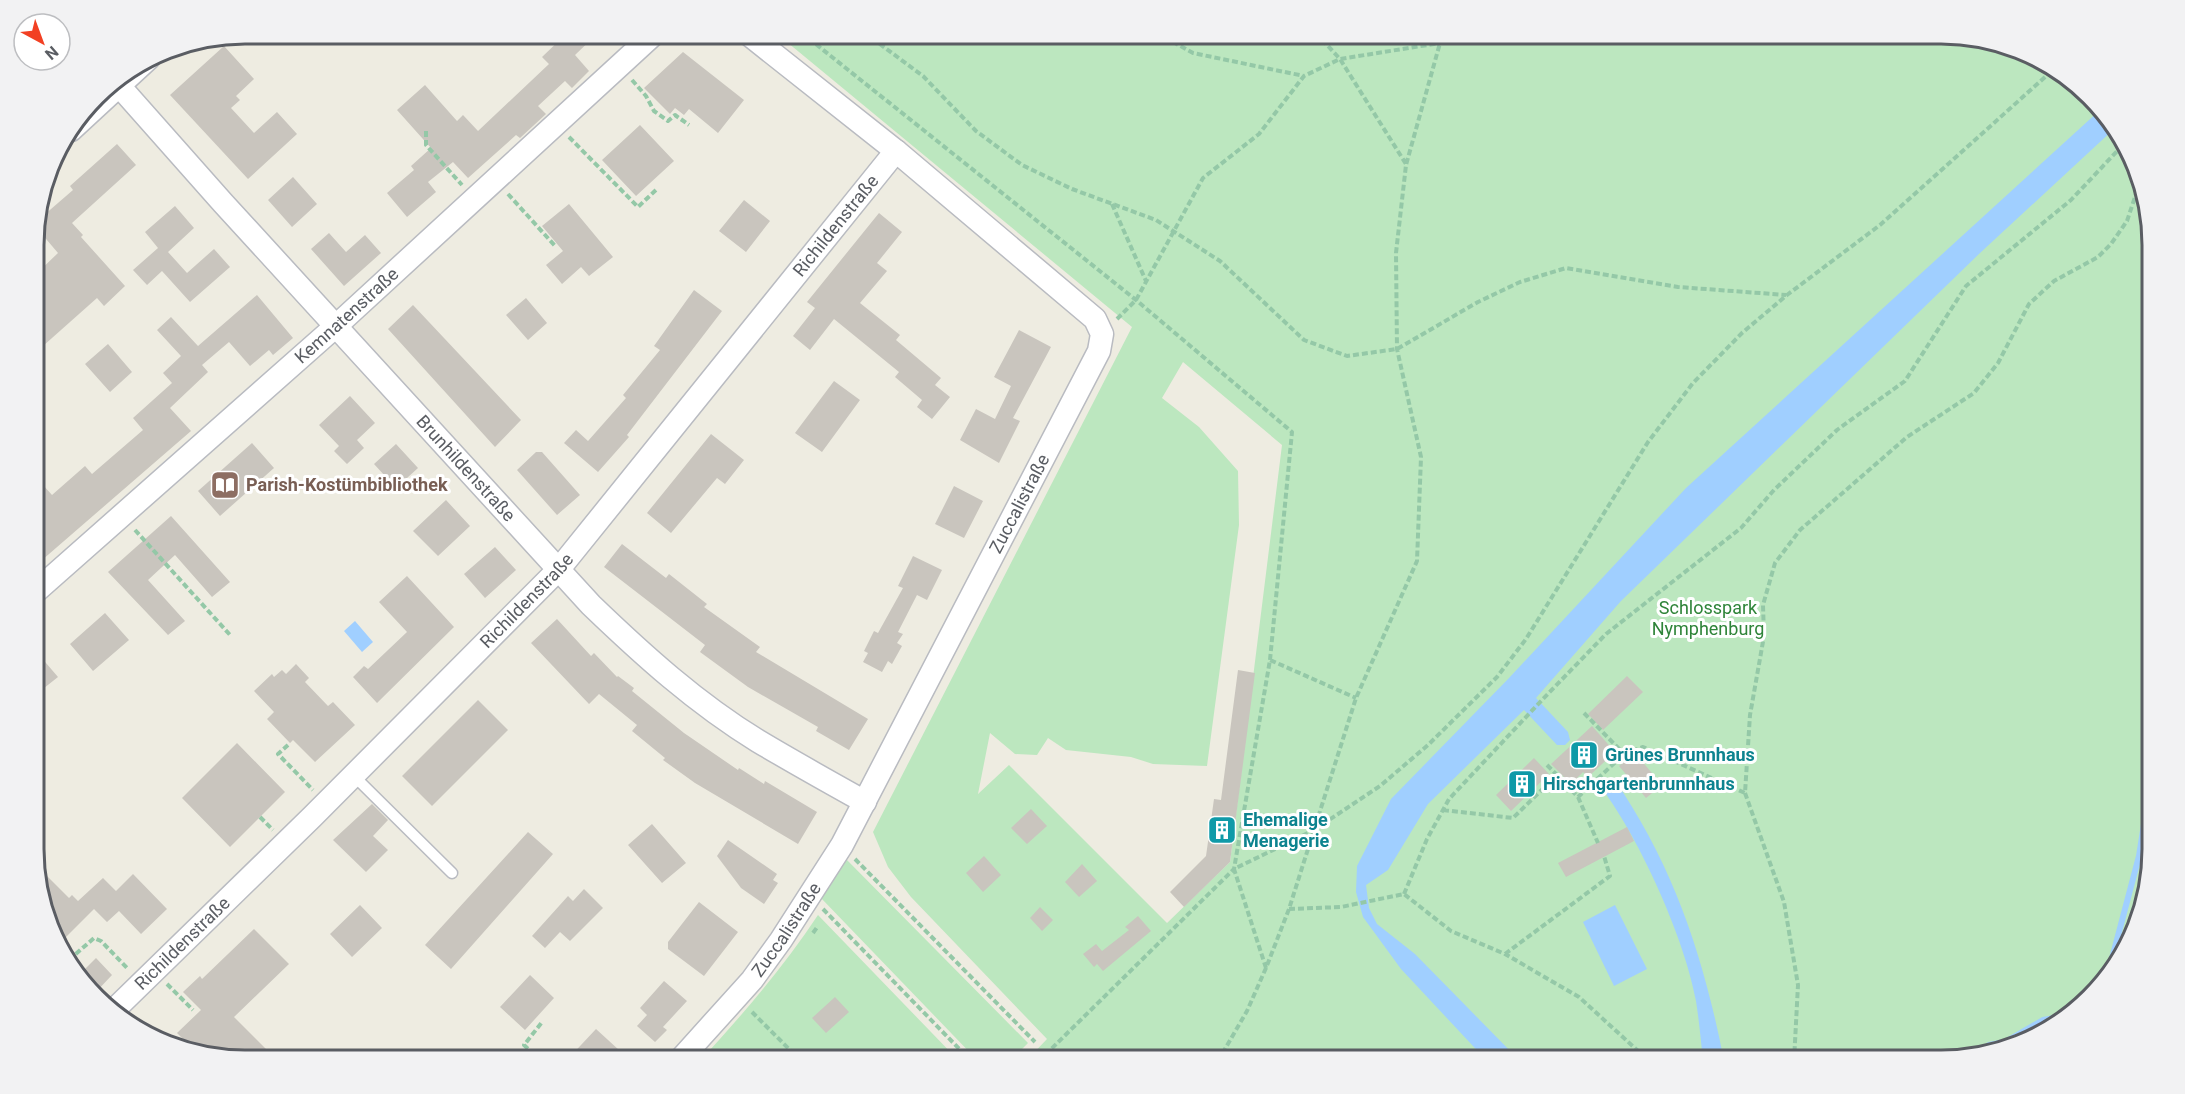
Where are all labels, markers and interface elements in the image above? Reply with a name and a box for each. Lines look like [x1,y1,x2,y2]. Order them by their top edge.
north arrow [12,12,72,72]
text: N [41,42,62,64]
street label: Richildenstraße [788,170,883,280]
street label: Kemnatenstraße [290,263,403,368]
street label: Brunhildenstraße [412,410,520,525]
street label: Zuccalistraße [985,450,1054,557]
library icon: Parish-Kostümbibliothek [209,469,241,501]
place label: Parish-Kostümbibliothek [246,474,448,495]
street label: Richildenstraße [476,549,577,652]
park label: Schlosspark Nymphenburg [1652,597,1764,639]
building icon: Grünes Brunnhaus [1568,739,1600,771]
place label: Grünes Brunnhaus [1605,744,1755,765]
building icon: Hirschgartenbrunnhaus [1506,768,1538,800]
place label: Hirschgartenbrunnhaus [1543,773,1735,794]
place label: Ehemalige Menagerie [1243,809,1330,851]
building icon: Ehemalige Menagerie [1206,814,1238,846]
street label: Zuccalistraße [747,878,825,981]
street label: Richildenstraße [130,892,234,994]

